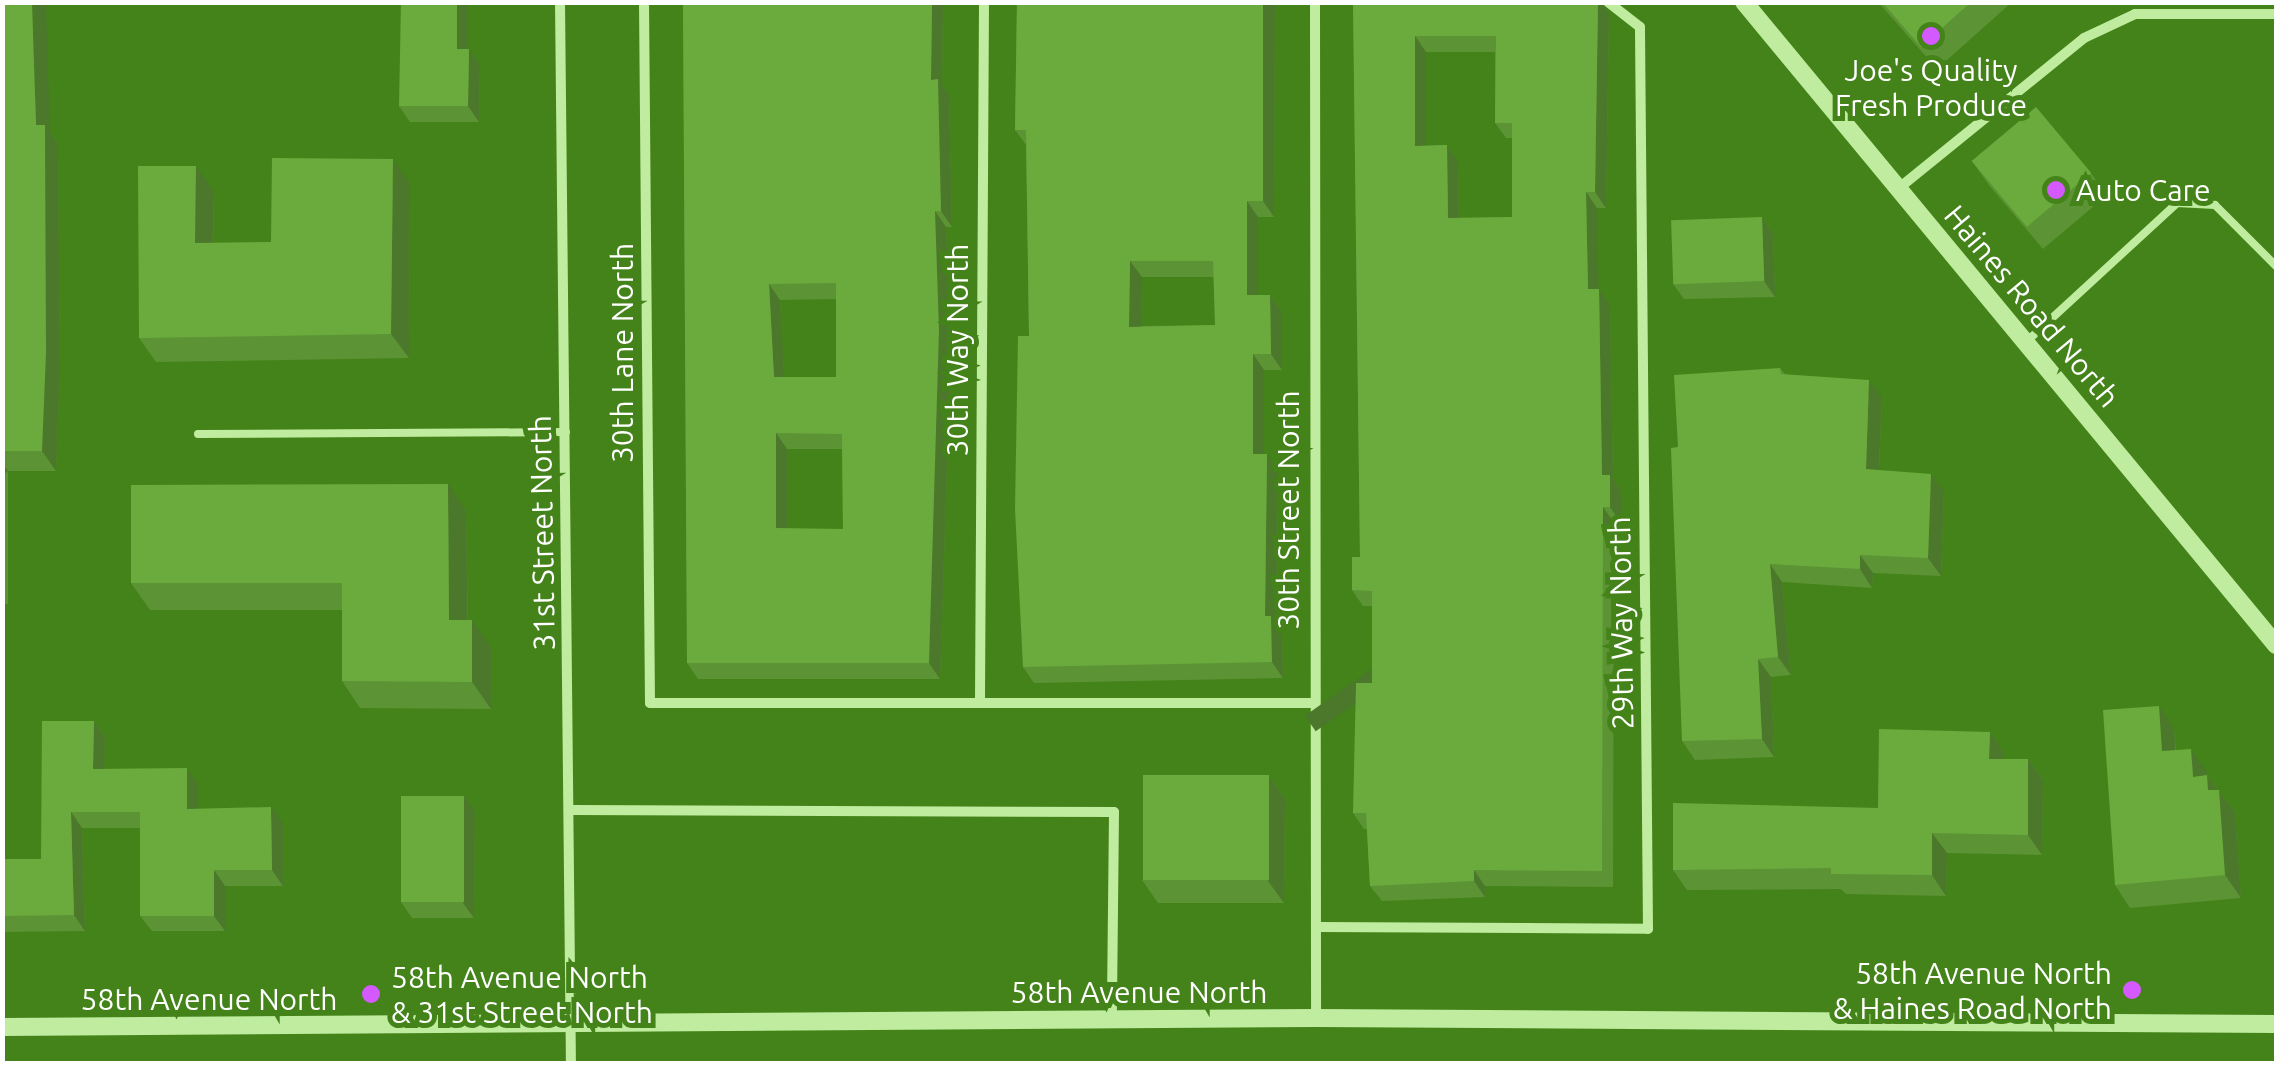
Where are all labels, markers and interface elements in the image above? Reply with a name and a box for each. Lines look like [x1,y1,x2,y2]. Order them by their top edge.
marker: Joe's Quality Fresh Produce [1920,25,1942,47]
place label: Joe's Quality Fresh Produce [1835,52,2027,122]
place label: Auto Care [2076,172,2211,208]
marker: Auto Care [2045,179,2067,201]
street label: Haines Road North [1937,198,2127,414]
street label: 30th Lane North [604,243,640,463]
street label: 30th Way North [939,244,975,456]
street label: 30th Street North [1270,390,1306,630]
street label: 31st Street North [522,415,562,651]
street label: 29th Way North [1601,516,1641,730]
place label: 58th Avenue North & Haines Road North [1833,955,2112,1026]
place label: 58th Avenue North & 31st Street North [391,959,653,1030]
street label: 58th Avenue North [1011,974,1267,1010]
marker: 58th Avenue North & Haines Road North [2121,979,2143,1001]
street label: 58th Avenue North [81,981,337,1017]
marker: 58th Avenue North & 31st Street North [360,983,382,1005]

